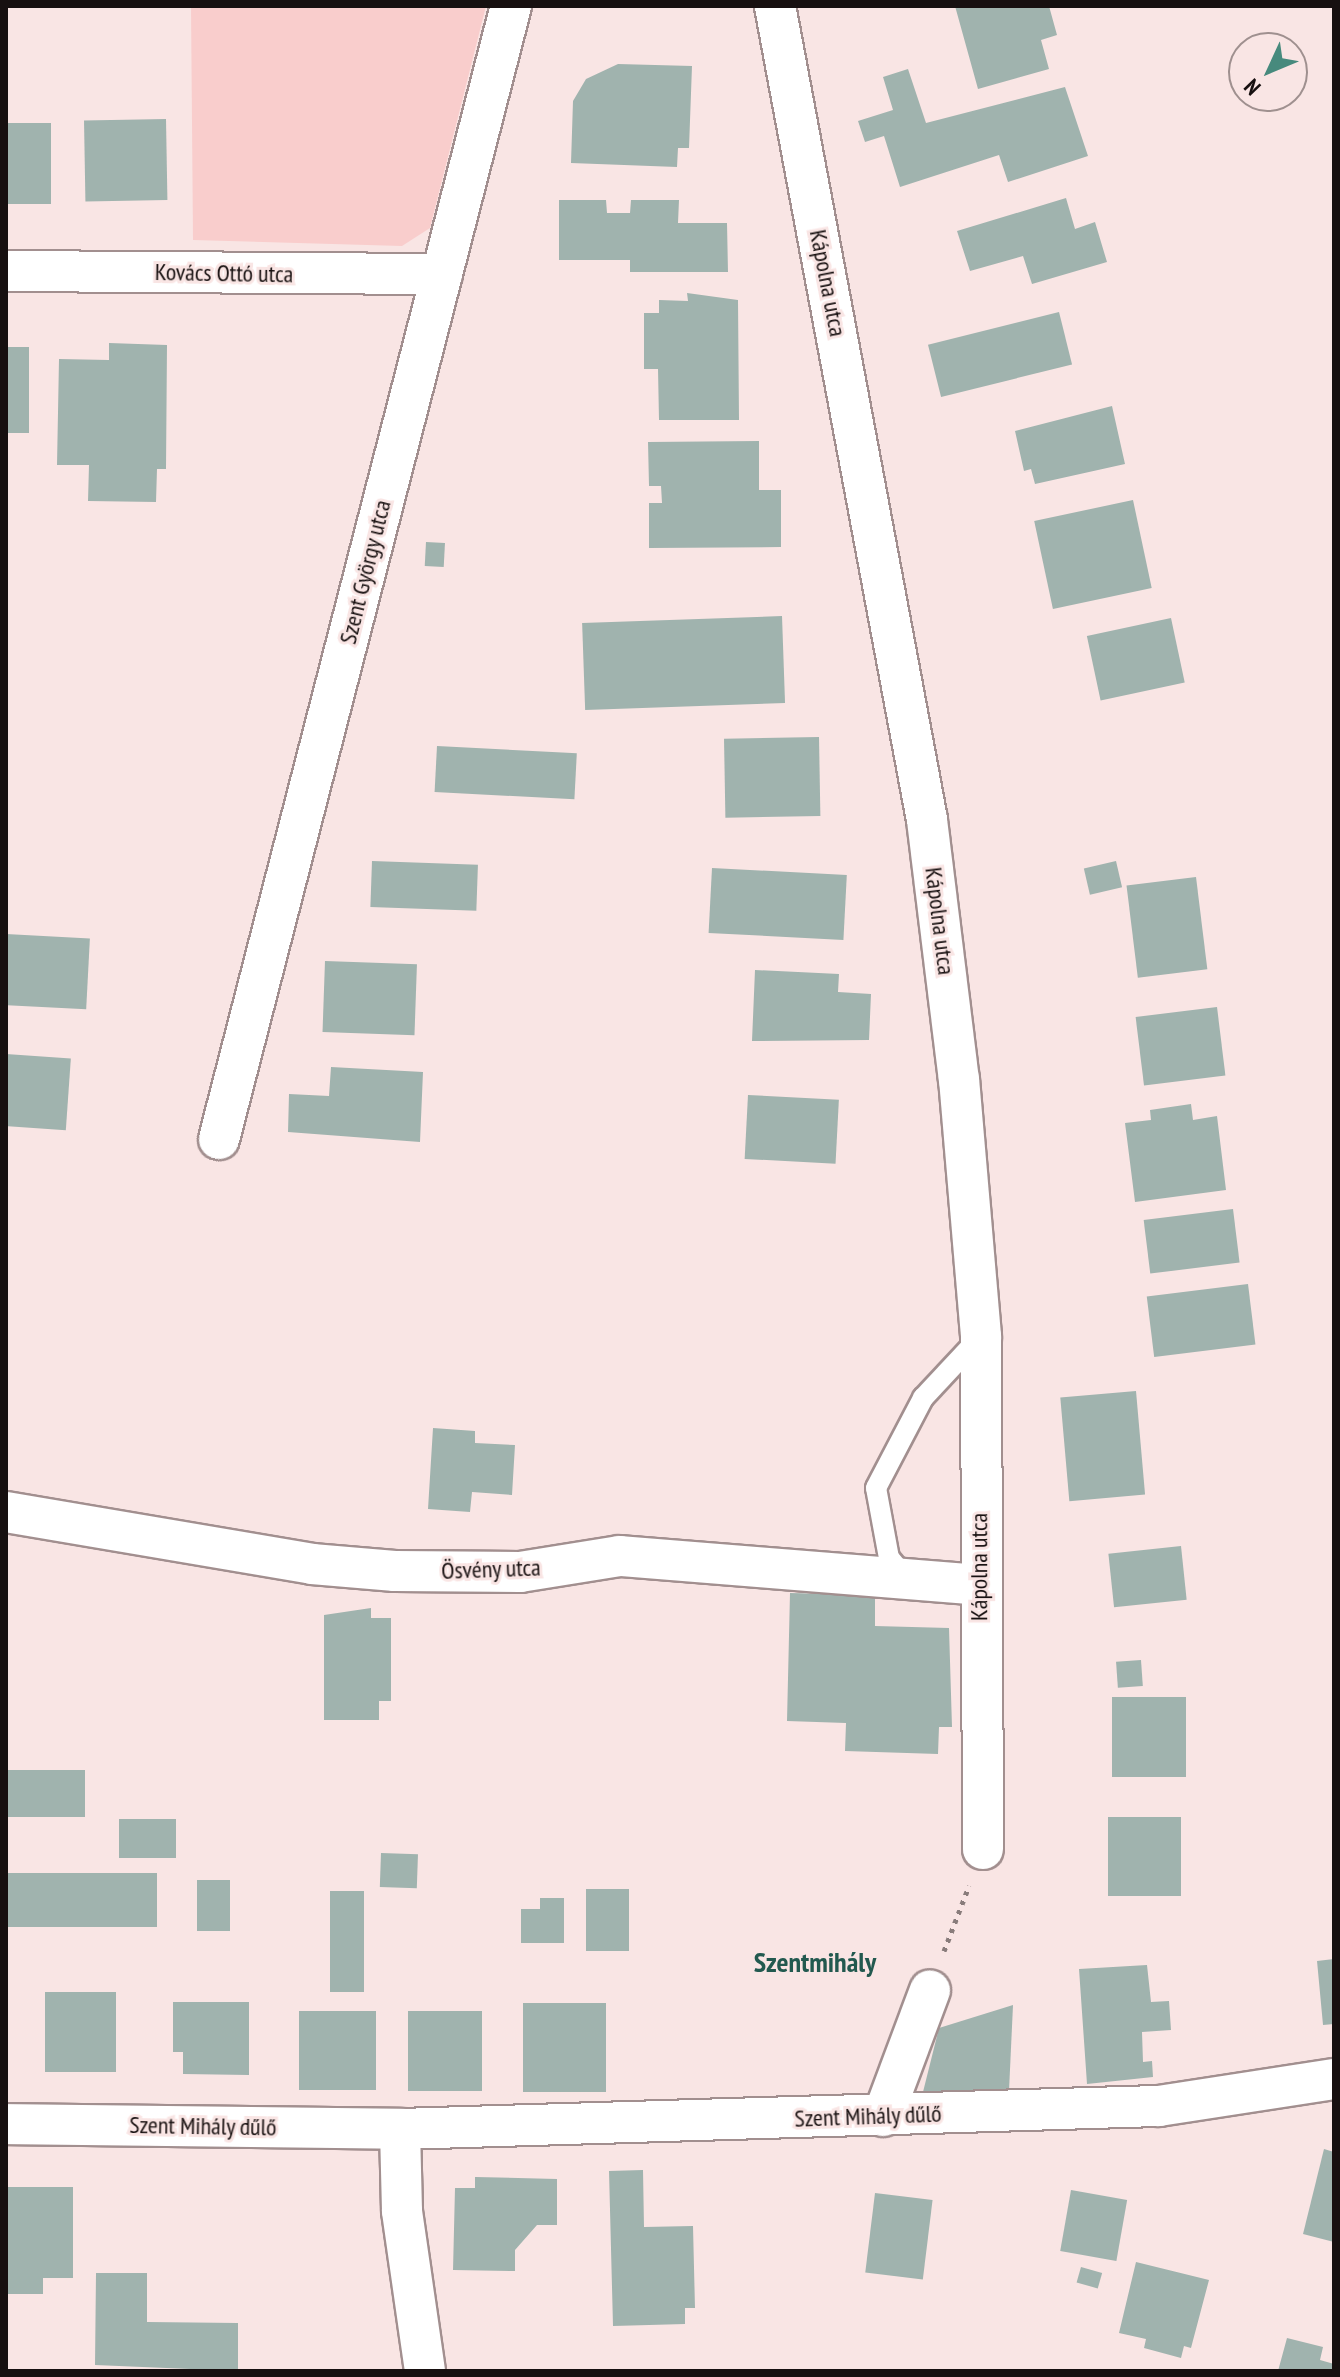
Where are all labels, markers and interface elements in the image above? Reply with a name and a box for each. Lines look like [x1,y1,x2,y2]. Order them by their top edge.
north arrow [1228,32,1308,112]
text: N [1238,73,1266,101]
street label: Kápolna utca [804,227,852,339]
street label: Kovács Ottó utca [155,257,293,289]
street label: Szent György utca [333,497,397,647]
street label: Kápolna utca [919,866,961,976]
street label: Kápolna utca [965,1513,993,1621]
street label: Ösvény utca [440,1553,542,1585]
district label: Szentmihály [754,1945,876,1979]
street label: Szent Mihály dűlő [794,2099,942,2133]
street label: Szent Mihály dűlő [129,2110,277,2142]

